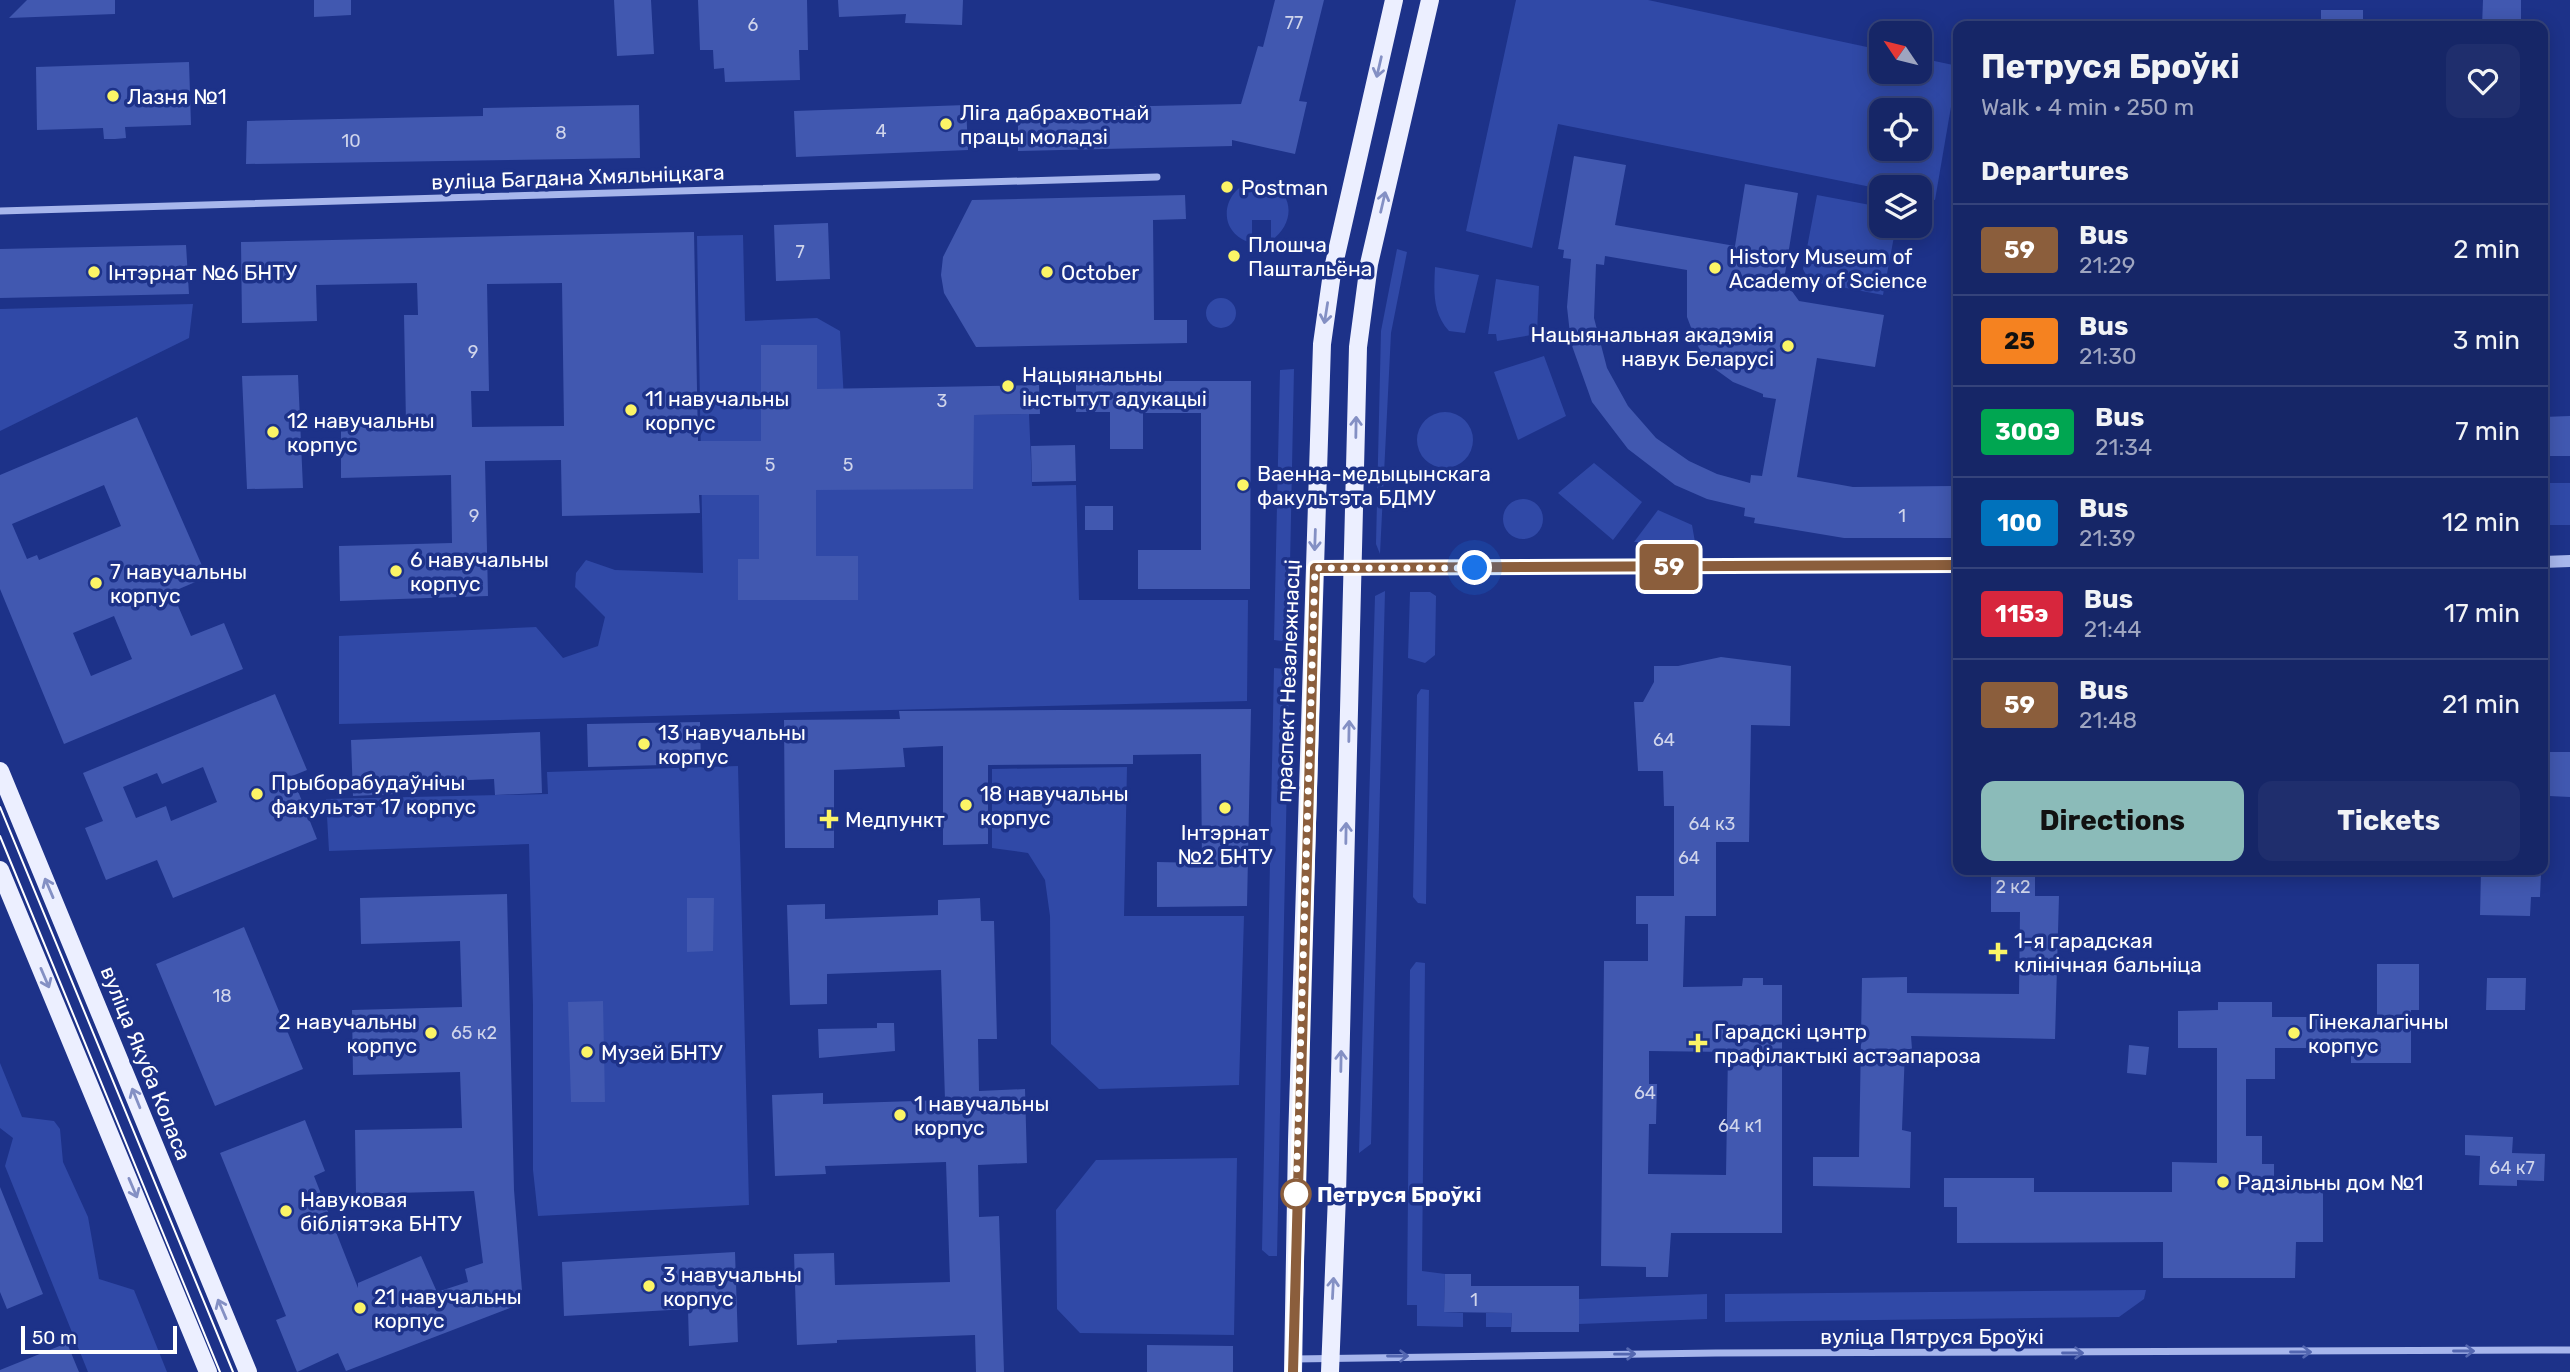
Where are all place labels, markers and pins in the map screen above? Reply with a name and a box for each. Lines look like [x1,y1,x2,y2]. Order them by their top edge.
place label: Лазня №1 [127,84,227,109]
marker: Лазня №1 [105,88,121,104]
place label: Ліга дабрахвотнай працы моладзі [960,100,1149,149]
marker: Ліга дабрахвотнай працы моладзі [938,116,954,132]
place label: Postman [1241,175,1328,200]
marker: Postman [1219,179,1235,195]
place label: Плошча Паштальёна [1248,232,1372,281]
place label: History Museum of Academy of Science [1729,244,1927,293]
marker: Плошча Паштальёна [1226,248,1242,264]
place label: Інтэрнат №6 БНТУ [108,260,297,285]
place label: October [1061,260,1139,285]
marker: History Museum of Academy of Science [1707,260,1723,276]
marker: Інтэрнат №6 БНТУ [86,264,102,280]
marker: October [1039,264,1055,280]
place label: Нацыянальная акадэмія навук Беларусі [1531,322,1774,371]
marker: Нацыянальная акадэмія навук Беларусі [1780,338,1796,354]
place label: Нацыянальны інстытут адукацыі [1022,362,1207,411]
marker: Нацыянальны інстытут адукацыі [1000,378,1016,394]
place label: 11 навучальны корпус [645,386,789,435]
marker: 11 навучальны корпус [623,402,639,418]
place label: 12 навучальны корпус [287,408,435,457]
marker: 12 навучальны корпус [265,424,281,440]
place label: Ваенна-медыцынскага факультэта БДМУ [1257,461,1491,510]
marker: Ваенна-медыцынскага факультэта БДМУ [1235,477,1251,493]
place label: 6 навучальны корпус [410,547,549,596]
place label: 7 навучальны корпус [110,559,247,608]
marker: 6 навучальны корпус [388,563,404,579]
marker: 7 навучальны корпус [88,575,104,591]
place label: 13 навучальны корпус [658,720,806,769]
marker: 13 навучальны корпус [636,736,652,752]
place label: Прыборабудаўнічы факультэт 17 корпус [271,770,476,819]
place label: 18 навучальны корпус [980,781,1129,830]
marker: Прыборабудаўнічы факультэт 17 корпус [249,786,265,802]
marker: 18 навучальны корпус [958,797,974,813]
marker: Інтэрнат №2 БНТУ [1217,800,1233,816]
place label: Медпункт [845,807,945,832]
marker: Медпункт [819,809,839,829]
place label: Інтэрнат №2 БНТУ [1178,820,1273,869]
place label: 1-я гарадская клінічная бальніца [2014,928,2202,977]
marker: 1-я гарадская клінічная бальніца [1988,942,2008,962]
place label: 2 навучальны корпус [278,1009,417,1058]
place label: Гінекалагічны корпус [2308,1009,2449,1058]
place label: Гарадскі цэнтр прафілактыкі астэапароза [1714,1019,1981,1068]
marker: 2 навучальны корпус [423,1025,439,1041]
marker: Гінекалагічны корпус [2286,1025,2302,1041]
marker: Гарадскі цэнтр прафілактыкі астэапароза [1688,1033,1708,1053]
place label: Музей БНТУ [601,1040,723,1065]
marker: Музей БНТУ [579,1044,595,1060]
place label: 1 навучальны корпус [914,1091,1049,1140]
marker: 1 навучальны корпус [892,1107,908,1123]
place label: Радзільны дом №1 [2237,1170,2423,1195]
marker: Радзільны дом №1 [2215,1174,2231,1190]
marker: Петруся Броўкі [1281,1179,1311,1209]
place label: Петруся Броўкі [1317,1182,1482,1207]
place label: Навуковая бібліятэка БНТУ [300,1187,462,1236]
marker: Навуковая бібліятэка БНТУ [278,1203,294,1219]
place label: 3 навучальны корпус [663,1262,802,1311]
marker: 3 навучальны корпус [641,1278,657,1294]
place label: 21 навучальны корпус [374,1284,522,1333]
marker: 21 навучальны корпус [352,1300,368,1316]

